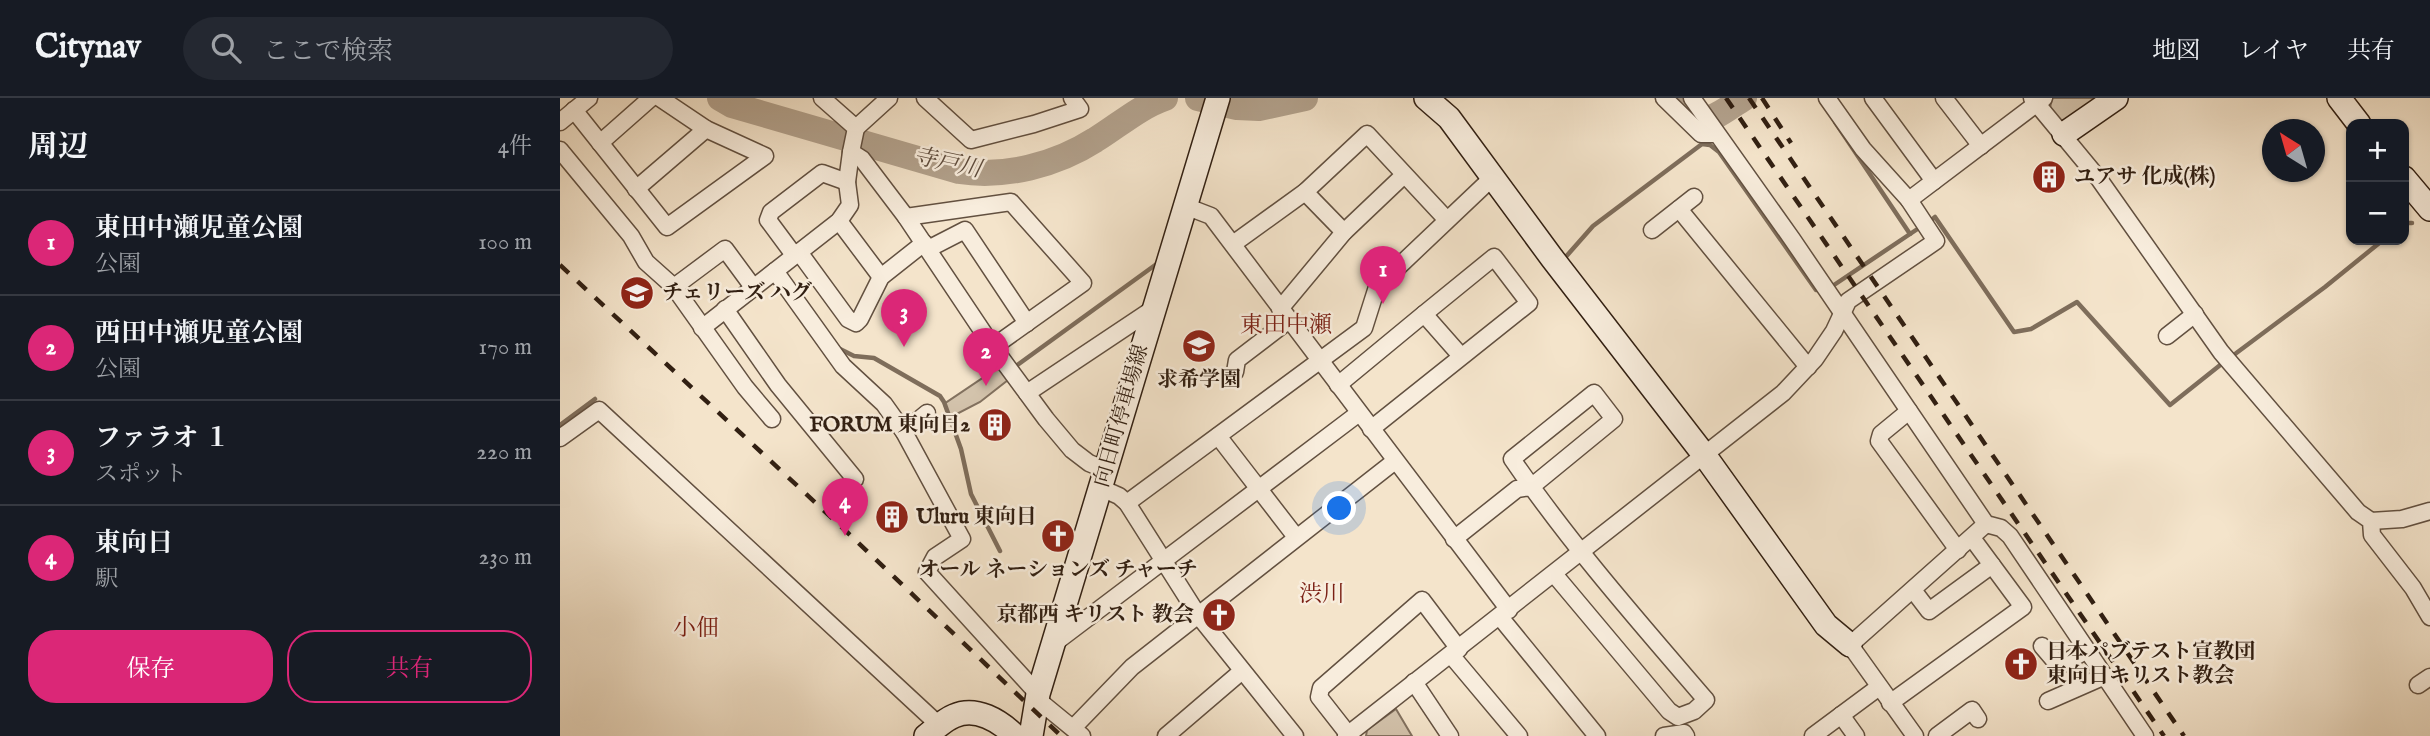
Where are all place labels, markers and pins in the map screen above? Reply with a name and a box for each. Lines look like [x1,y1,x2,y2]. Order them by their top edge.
building icon: ユアサ 化成(株) [2030,158,2068,196]
place label: ユアサ 化成(株) [2074,164,2215,191]
pin: 1 [1360,246,1406,304]
school or university icon: チェリーズ ハグ [618,274,656,312]
place label: チェリーズ ハグ [662,280,812,307]
pin: 3 [881,289,927,347]
school or university icon: 求希学園 [1180,327,1218,365]
pin: 2 [963,328,1009,386]
place label: 求希学園 [1157,367,1241,394]
building icon: FORUM 東向日2 [976,406,1014,444]
place label: FORUM 東向日2 [809,412,970,439]
pin: 4 [822,478,868,536]
building icon: Uluru 東向日 [873,498,911,536]
place label: Uluru 東向日 [915,504,1037,531]
church icon: オール ネーションズ チャーチ [1039,517,1077,555]
place label: オール ネーションズ チャーチ [918,557,1198,584]
church icon: 京都西 キリスト 教会 [1200,596,1238,634]
place label: 京都西 キリスト 教会 [996,602,1194,629]
place label: 日本パブテスト宣教団 東向日キリスト教会 [2046,639,2255,690]
church icon: 日本パブテスト宣教団 東向日キリスト教会 [2002,645,2040,683]

